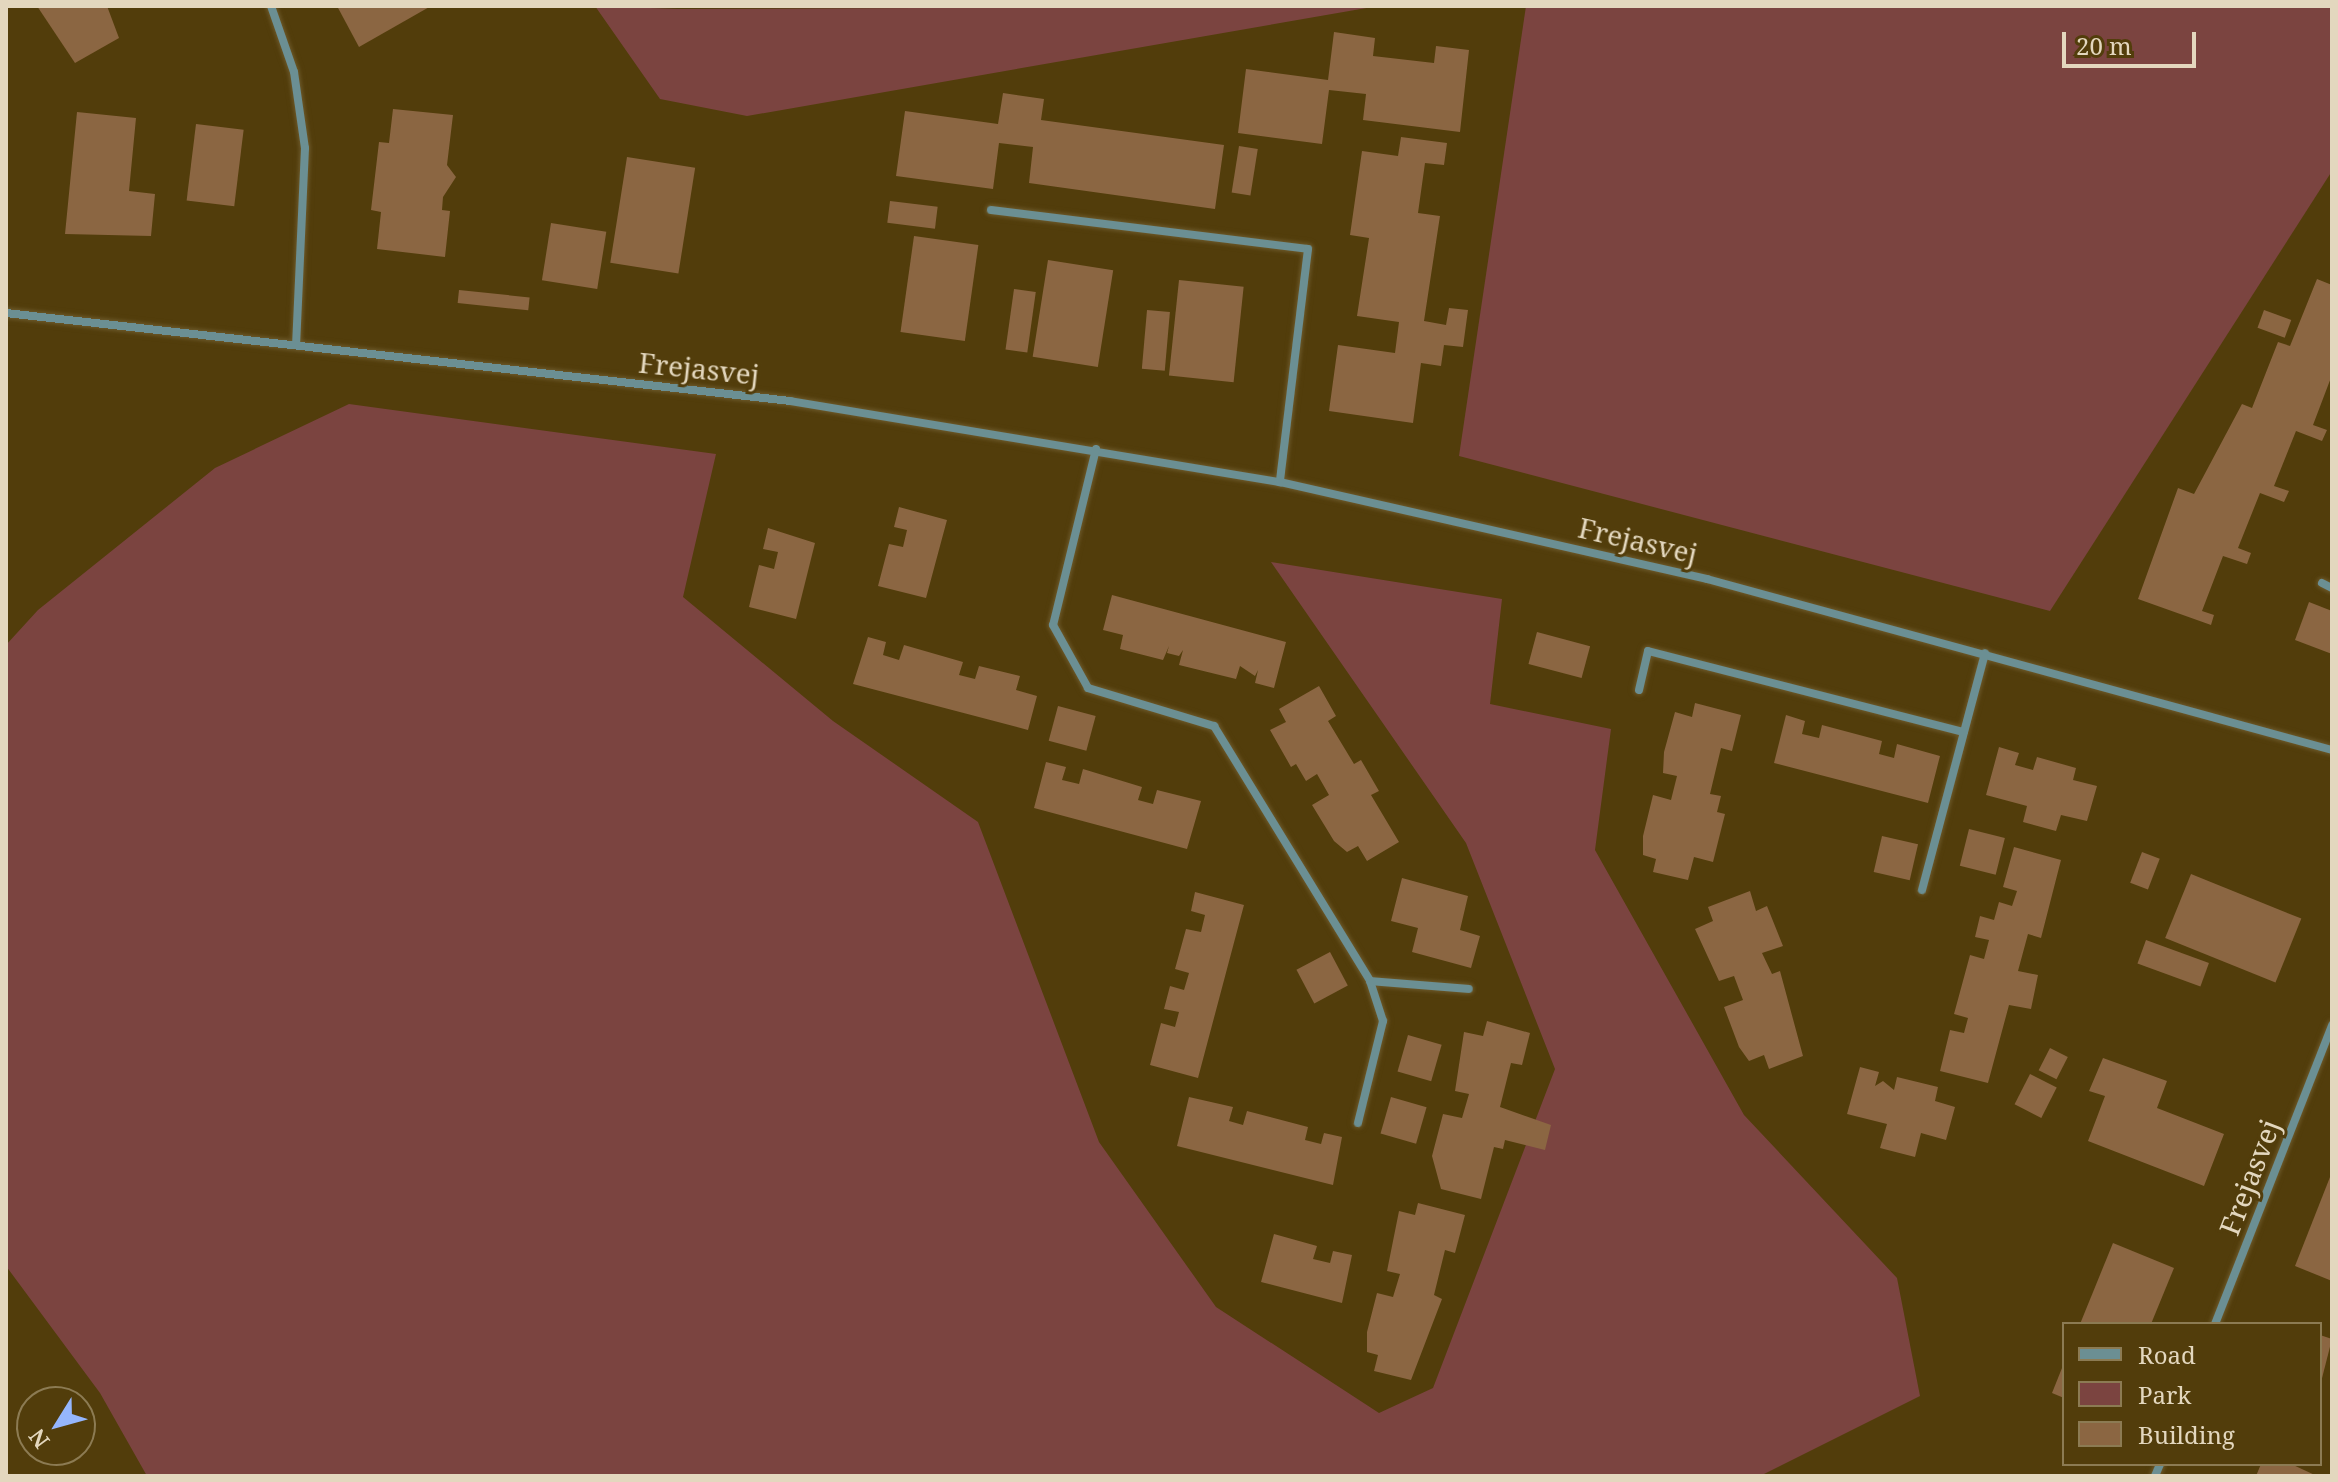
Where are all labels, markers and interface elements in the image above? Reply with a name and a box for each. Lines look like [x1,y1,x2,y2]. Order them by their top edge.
scale bar [2066,16,2200,66]
text: 20 m [2076,29,2132,62]
street label: Frejasvej [637,345,761,391]
street label: Frejasvej [1575,510,1701,570]
street label: Frejasvej [2212,1114,2286,1240]
legend [2062,1322,2322,1466]
text: Road [2138,1338,2196,1371]
text: Park [2138,1378,2191,1411]
north arrow [16,1386,96,1466]
text: Building [2138,1418,2235,1451]
text: N [21,1423,56,1455]

